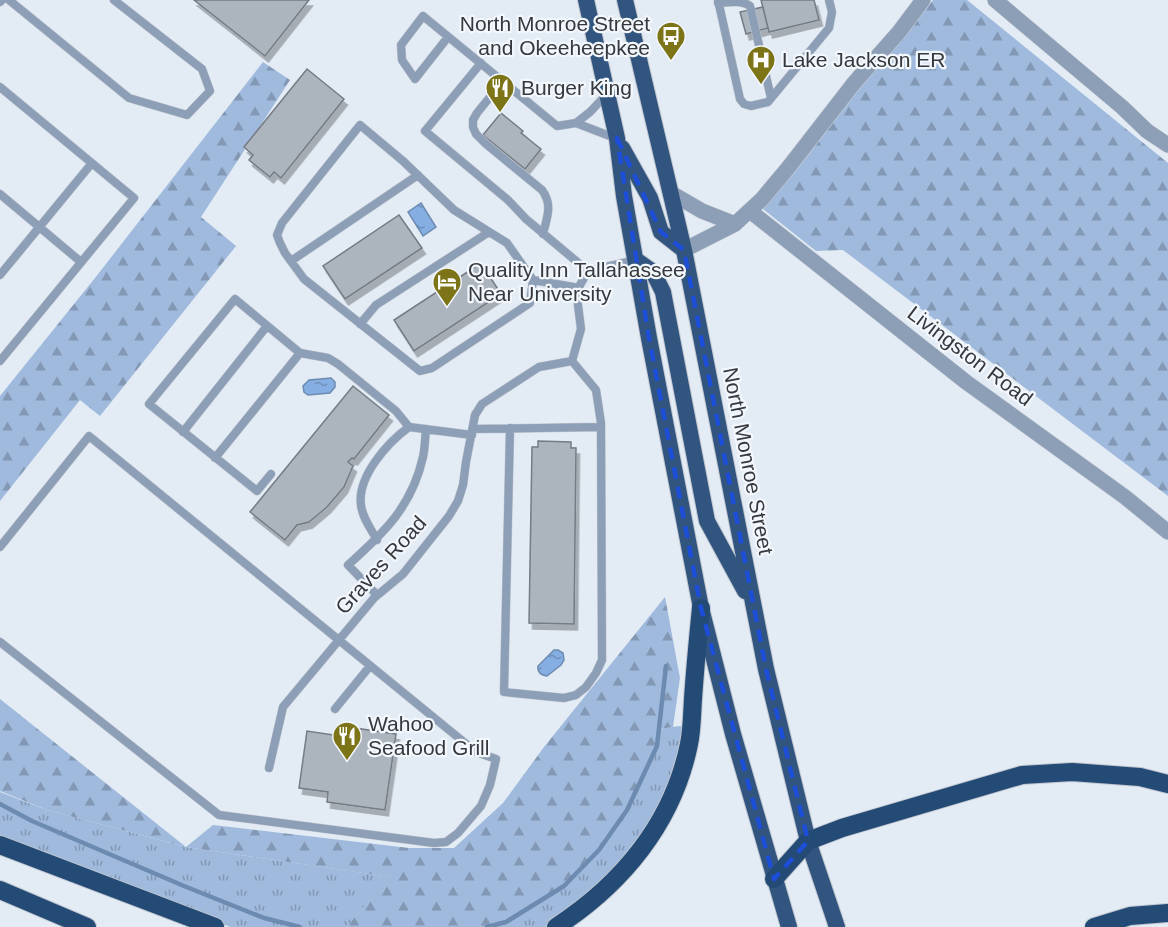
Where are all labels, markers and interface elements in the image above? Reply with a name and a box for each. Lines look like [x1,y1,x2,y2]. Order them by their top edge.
place label: North Monroe Street and Okeeheepkee [460,12,650,59]
bus stop icon: North Monroe Street and Okeeheepkee [655,20,687,62]
hospital icon: Lake Jackson ER [745,44,777,86]
place label: Lake Jackson ER [782,48,945,71]
restaurant icon: Burger King [484,72,516,114]
place label: Burger King [521,76,632,99]
place label: Quality Inn Tallahassee Near University [468,258,685,305]
hotel icon: Quality Inn Tallahassee Near University [431,266,463,308]
street label: Livingston Road [903,301,1037,410]
street label: North Monroe Street [719,365,778,557]
street label: Graves Road [331,511,431,618]
place label: Wahoo Seafood Grill [368,712,489,759]
restaurant icon: Wahoo Seafood Grill [331,720,363,762]

